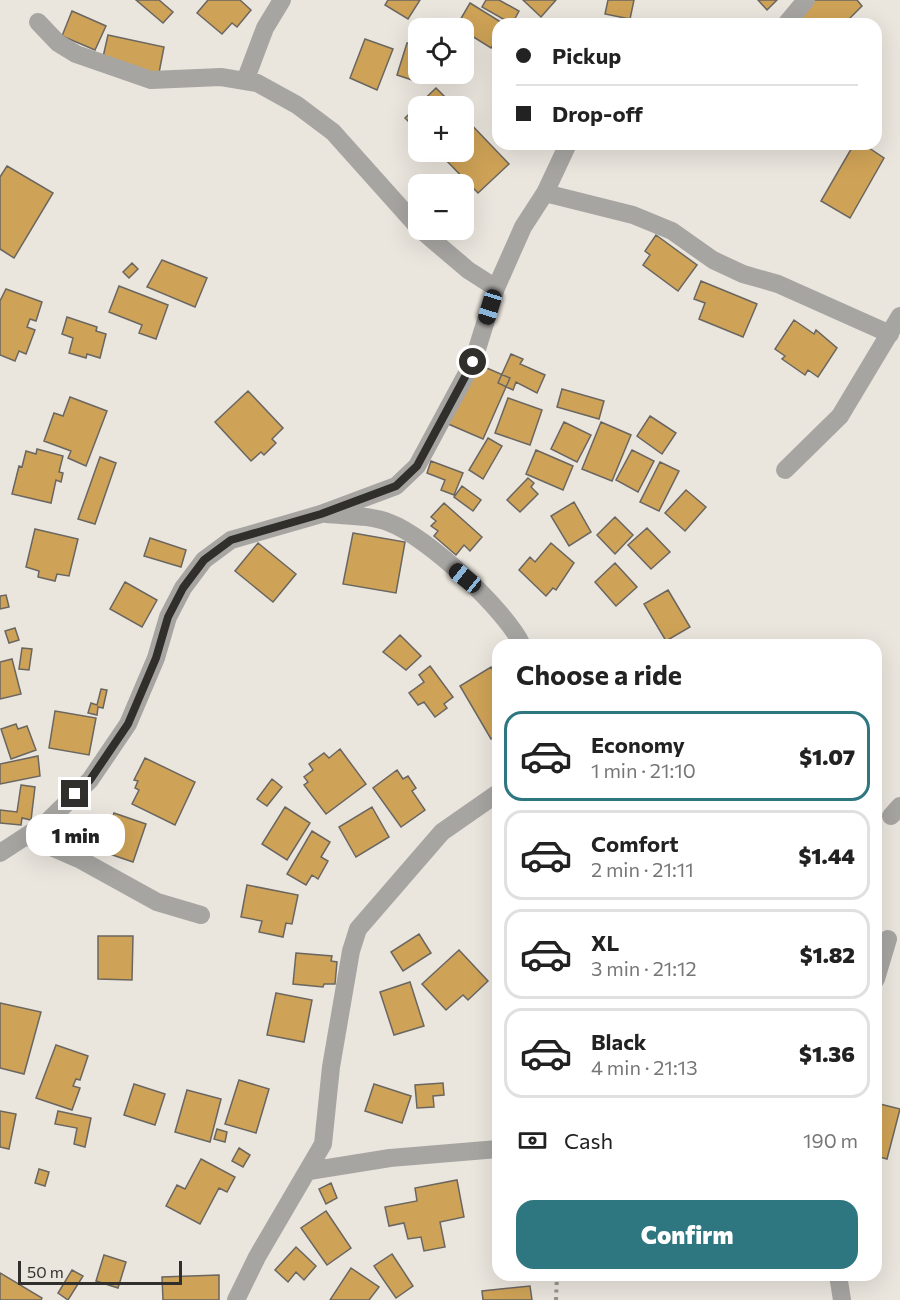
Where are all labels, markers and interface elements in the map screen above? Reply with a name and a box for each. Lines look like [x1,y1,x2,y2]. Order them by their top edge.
map controls [408,18,474,240]
button: locate [408,18,474,84]
text: Pickup [552,42,621,69]
button: + [408,96,474,162]
text: Drop-off [552,100,643,127]
button: − [408,174,474,240]
car [476,287,504,327]
route start [459,348,486,375]
car [445,560,485,596]
text: Choose a ride [516,658,682,691]
icon: car [519,729,573,783]
text: Economy [591,731,685,758]
text: $1.07 [799,743,855,770]
text: 1 min · 21:10 [591,758,696,782]
route end [61,780,88,807]
callout: 1 min [26,815,124,857]
text: 1 min [51,823,100,847]
icon: car [519,828,573,882]
text: Comfort [591,830,679,857]
text: $1.44 [799,842,855,869]
text: 2 min · 21:11 [591,857,694,881]
icon: car [519,927,573,981]
text: XL [591,929,619,956]
text: $1.82 [800,941,855,968]
text: 3 min · 21:12 [591,956,697,980]
icon: car [519,1026,573,1080]
text: Black [591,1028,646,1055]
text: $1.36 [799,1040,855,1067]
text: 4 min · 21:13 [591,1055,698,1079]
icon: cash [516,1124,549,1157]
text: Cash [564,1127,613,1154]
text: 190 m [803,1128,858,1152]
button: Confirm [516,1200,858,1269]
scale bar [18,1258,182,1286]
text: 50 m [27,1262,64,1281]

